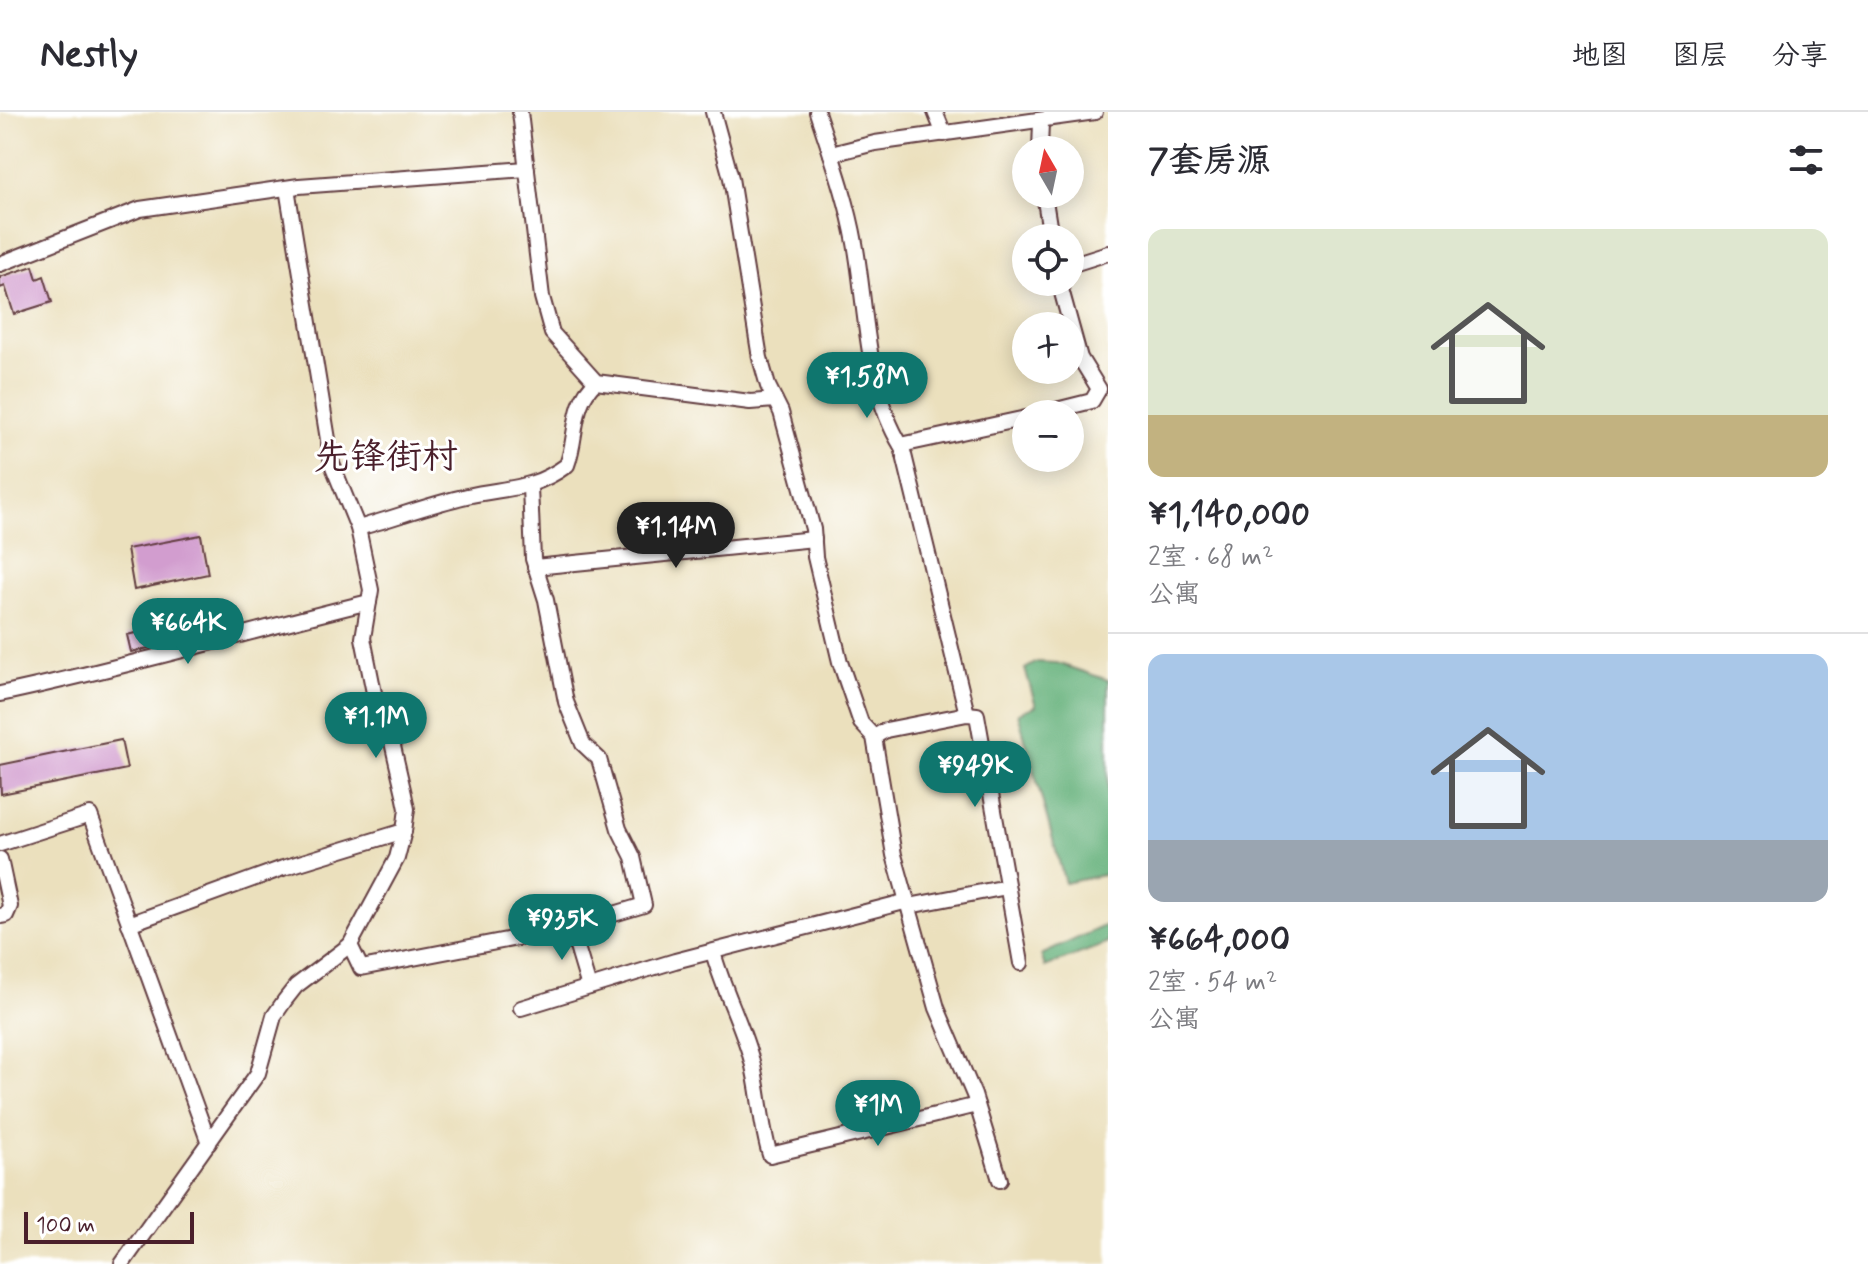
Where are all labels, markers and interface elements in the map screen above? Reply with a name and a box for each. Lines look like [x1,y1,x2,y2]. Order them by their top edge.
text: Nestly [40,31,138,80]
text: 地图 [1572,38,1628,75]
text: 图层 [1672,38,1728,75]
text: 分享 [1772,38,1828,75]
north arrow [1012,136,1084,208]
map controls [1012,136,1084,472]
icon: filters [1784,138,1828,182]
text: 7套房源 [1148,139,1271,184]
button: locate [1012,224,1084,296]
icon: home [1416,281,1560,425]
button: + [1012,312,1084,384]
pin: ¥1.58M [802,352,932,420]
text: ¥1.58M [825,361,909,395]
button: − [1012,400,1084,472]
district label: 先锋街村 [314,435,458,482]
text: ¥1,140,000 [1148,493,1310,538]
pin: ¥1.14M [611,502,741,570]
text: ¥1.14M [635,511,717,545]
text: 2室 · 68 m² [1148,541,1274,575]
text: 公寓 [1148,578,1200,612]
pin: ¥664K [132,598,244,666]
text: ¥664K [150,607,226,641]
pin: ¥1.1M [320,692,432,760]
text: ¥1.1M [343,701,409,735]
icon: home [1416,706,1560,850]
pin: ¥949K [919,741,1031,809]
text: ¥949K [937,750,1013,784]
pin: ¥935K [506,894,618,962]
text: ¥935K [526,903,598,937]
text: ¥664,000 [1148,918,1290,963]
text: 2室 · 54 m² [1148,966,1277,1000]
text: 公寓 [1148,1003,1200,1037]
pin: ¥1M [839,1080,917,1148]
text: ¥1M [853,1089,903,1123]
scale bar [24,1208,194,1244]
text: 100 m [36,1212,95,1240]

